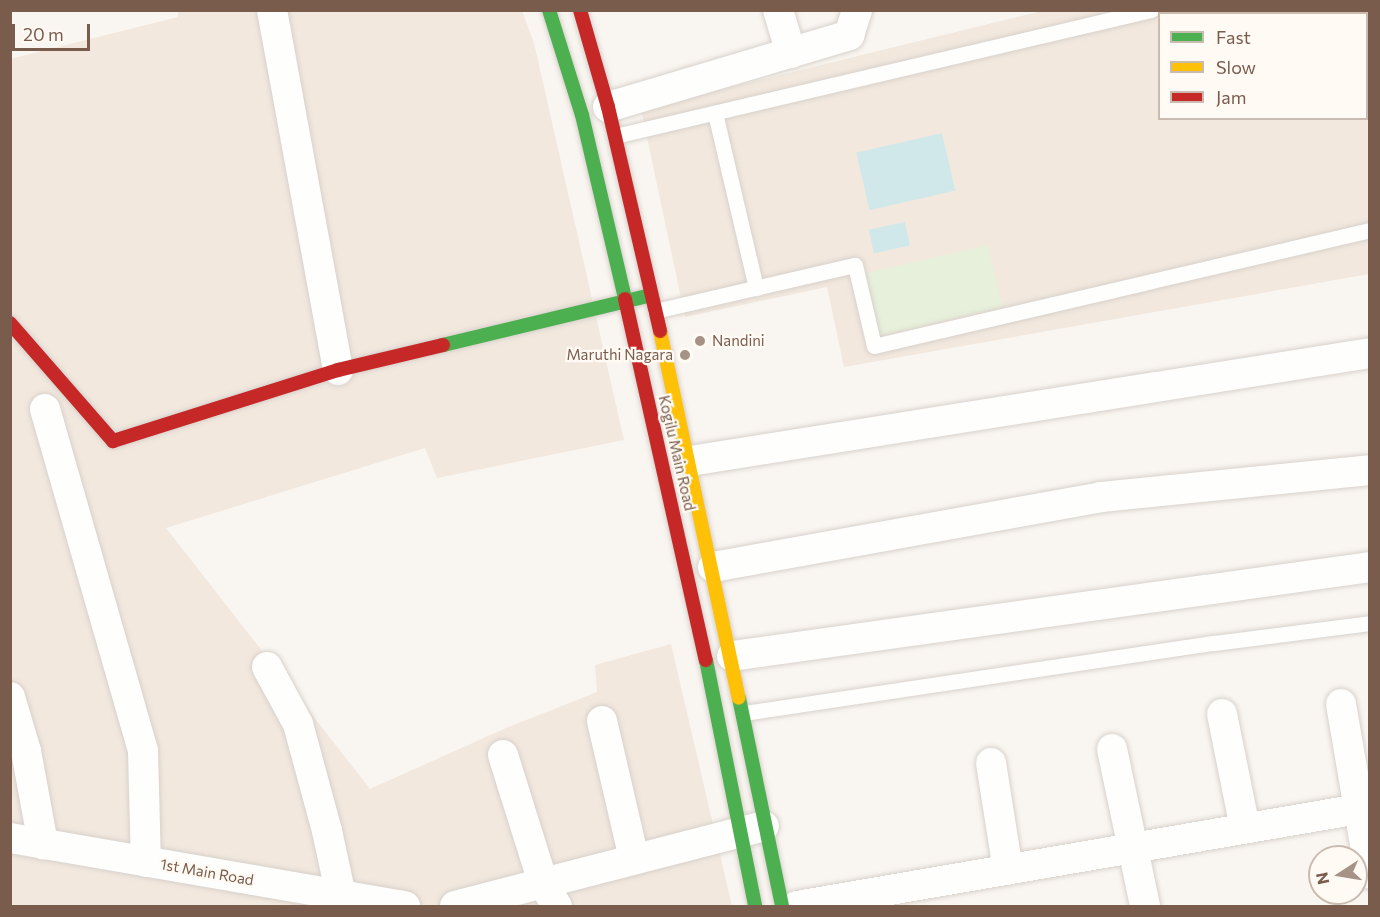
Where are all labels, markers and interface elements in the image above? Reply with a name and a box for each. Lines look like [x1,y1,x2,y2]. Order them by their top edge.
scale bar [15,12,93,50]
legend [1158,12,1368,120]
text: 20 m [23,23,64,45]
text: Fast [1216,26,1251,48]
text: Slow [1216,56,1256,78]
text: Jam [1216,86,1246,108]
place label: Nandini [712,332,765,350]
marker: Nandini [693,334,707,348]
place label: Maruthi Nagara [566,346,673,364]
marker: Maruthi Nagara [678,348,692,362]
street label: Kogilu Main Road [655,394,699,512]
north arrow [1308,845,1368,905]
street label: 1st Main Road [159,855,255,889]
text: N [1311,871,1332,886]

